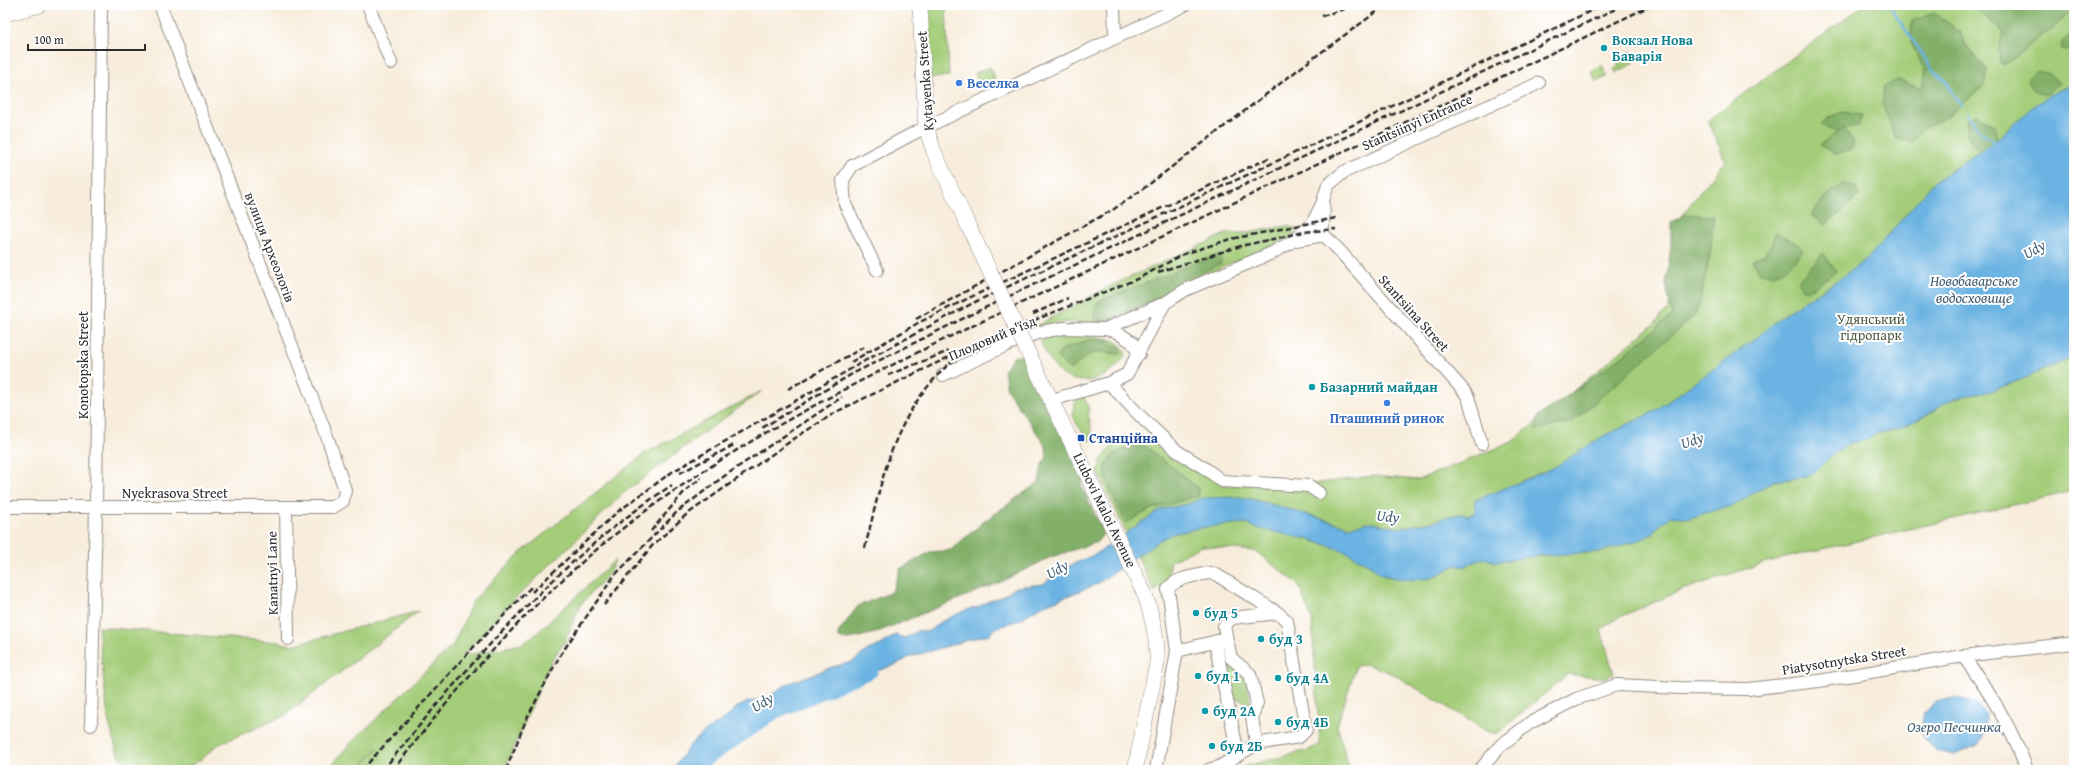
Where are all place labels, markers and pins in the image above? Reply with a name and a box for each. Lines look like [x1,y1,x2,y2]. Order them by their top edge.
place label: Вокзал Нова Баварія [1612,30,1694,66]
marker: Вокзал Нова Баварія [1599,43,1609,53]
place label: Веселка [967,73,1020,93]
marker: Веселка [954,78,964,88]
place label: Базарний майдан [1320,377,1438,397]
marker: Базарний майдан [1307,382,1317,392]
marker: Пташиний ринок [1382,398,1392,408]
place label: Пташиний ринок [1330,408,1445,428]
place label: Станційна [1089,428,1159,448]
marker: Станційна [1076,433,1086,443]
place label: буд 5 [1204,603,1238,623]
marker: буд 5 [1191,608,1201,618]
place label: буд 3 [1269,629,1303,649]
marker: буд 3 [1256,634,1266,644]
place label: буд 1 [1206,666,1240,686]
place label: буд 4А [1286,668,1329,688]
marker: буд 1 [1193,671,1203,681]
marker: буд 4А [1273,673,1283,683]
place label: буд 2А [1213,701,1256,721]
marker: буд 2А [1200,706,1210,716]
place label: буд 4Б [1286,712,1329,732]
marker: буд 4Б [1273,717,1283,727]
place label: буд 2Б [1220,736,1263,756]
marker: буд 2Б [1207,741,1217,751]

